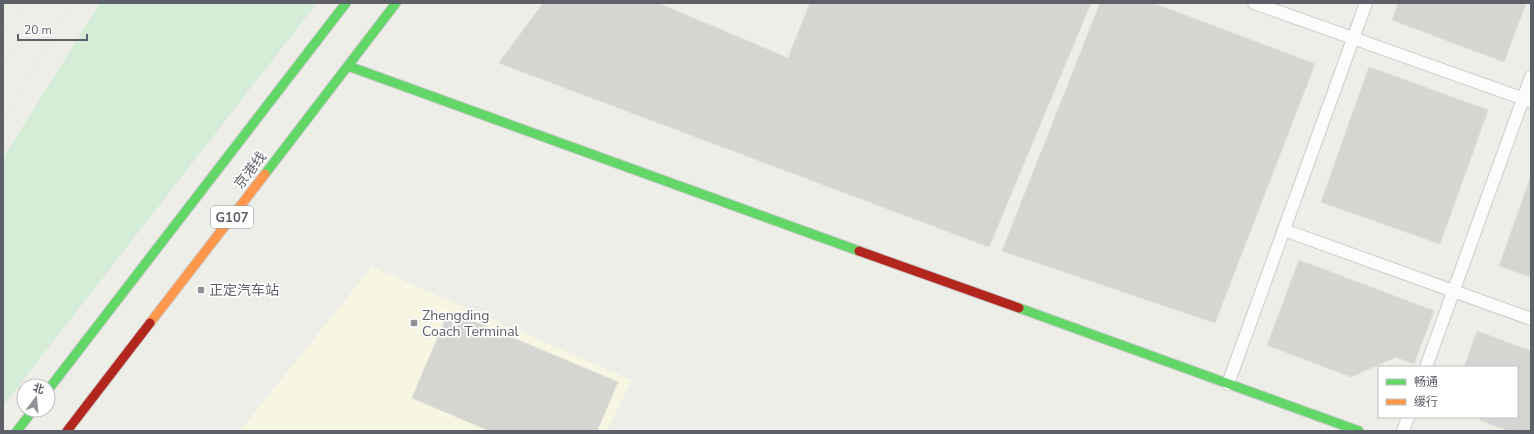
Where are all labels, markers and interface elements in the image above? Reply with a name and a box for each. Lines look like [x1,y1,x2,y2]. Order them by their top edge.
scale bar [18,16,87,42]
text: 20 m [24,22,52,38]
street label: 京港线 [230,148,271,193]
road number: G107 [211,206,253,228]
place label: 正定汽车站 [209,281,279,300]
marker: 正定汽车站 [196,285,206,295]
place label: Zhengding Coach Terminal [422,306,520,341]
marker: Zhengding Coach Terminal [409,318,419,328]
legend [1378,366,1518,418]
text: 畅通 [1414,374,1438,390]
north arrow [16,378,56,418]
text: 北 [31,380,46,398]
text: 缓行 [1414,394,1438,410]

